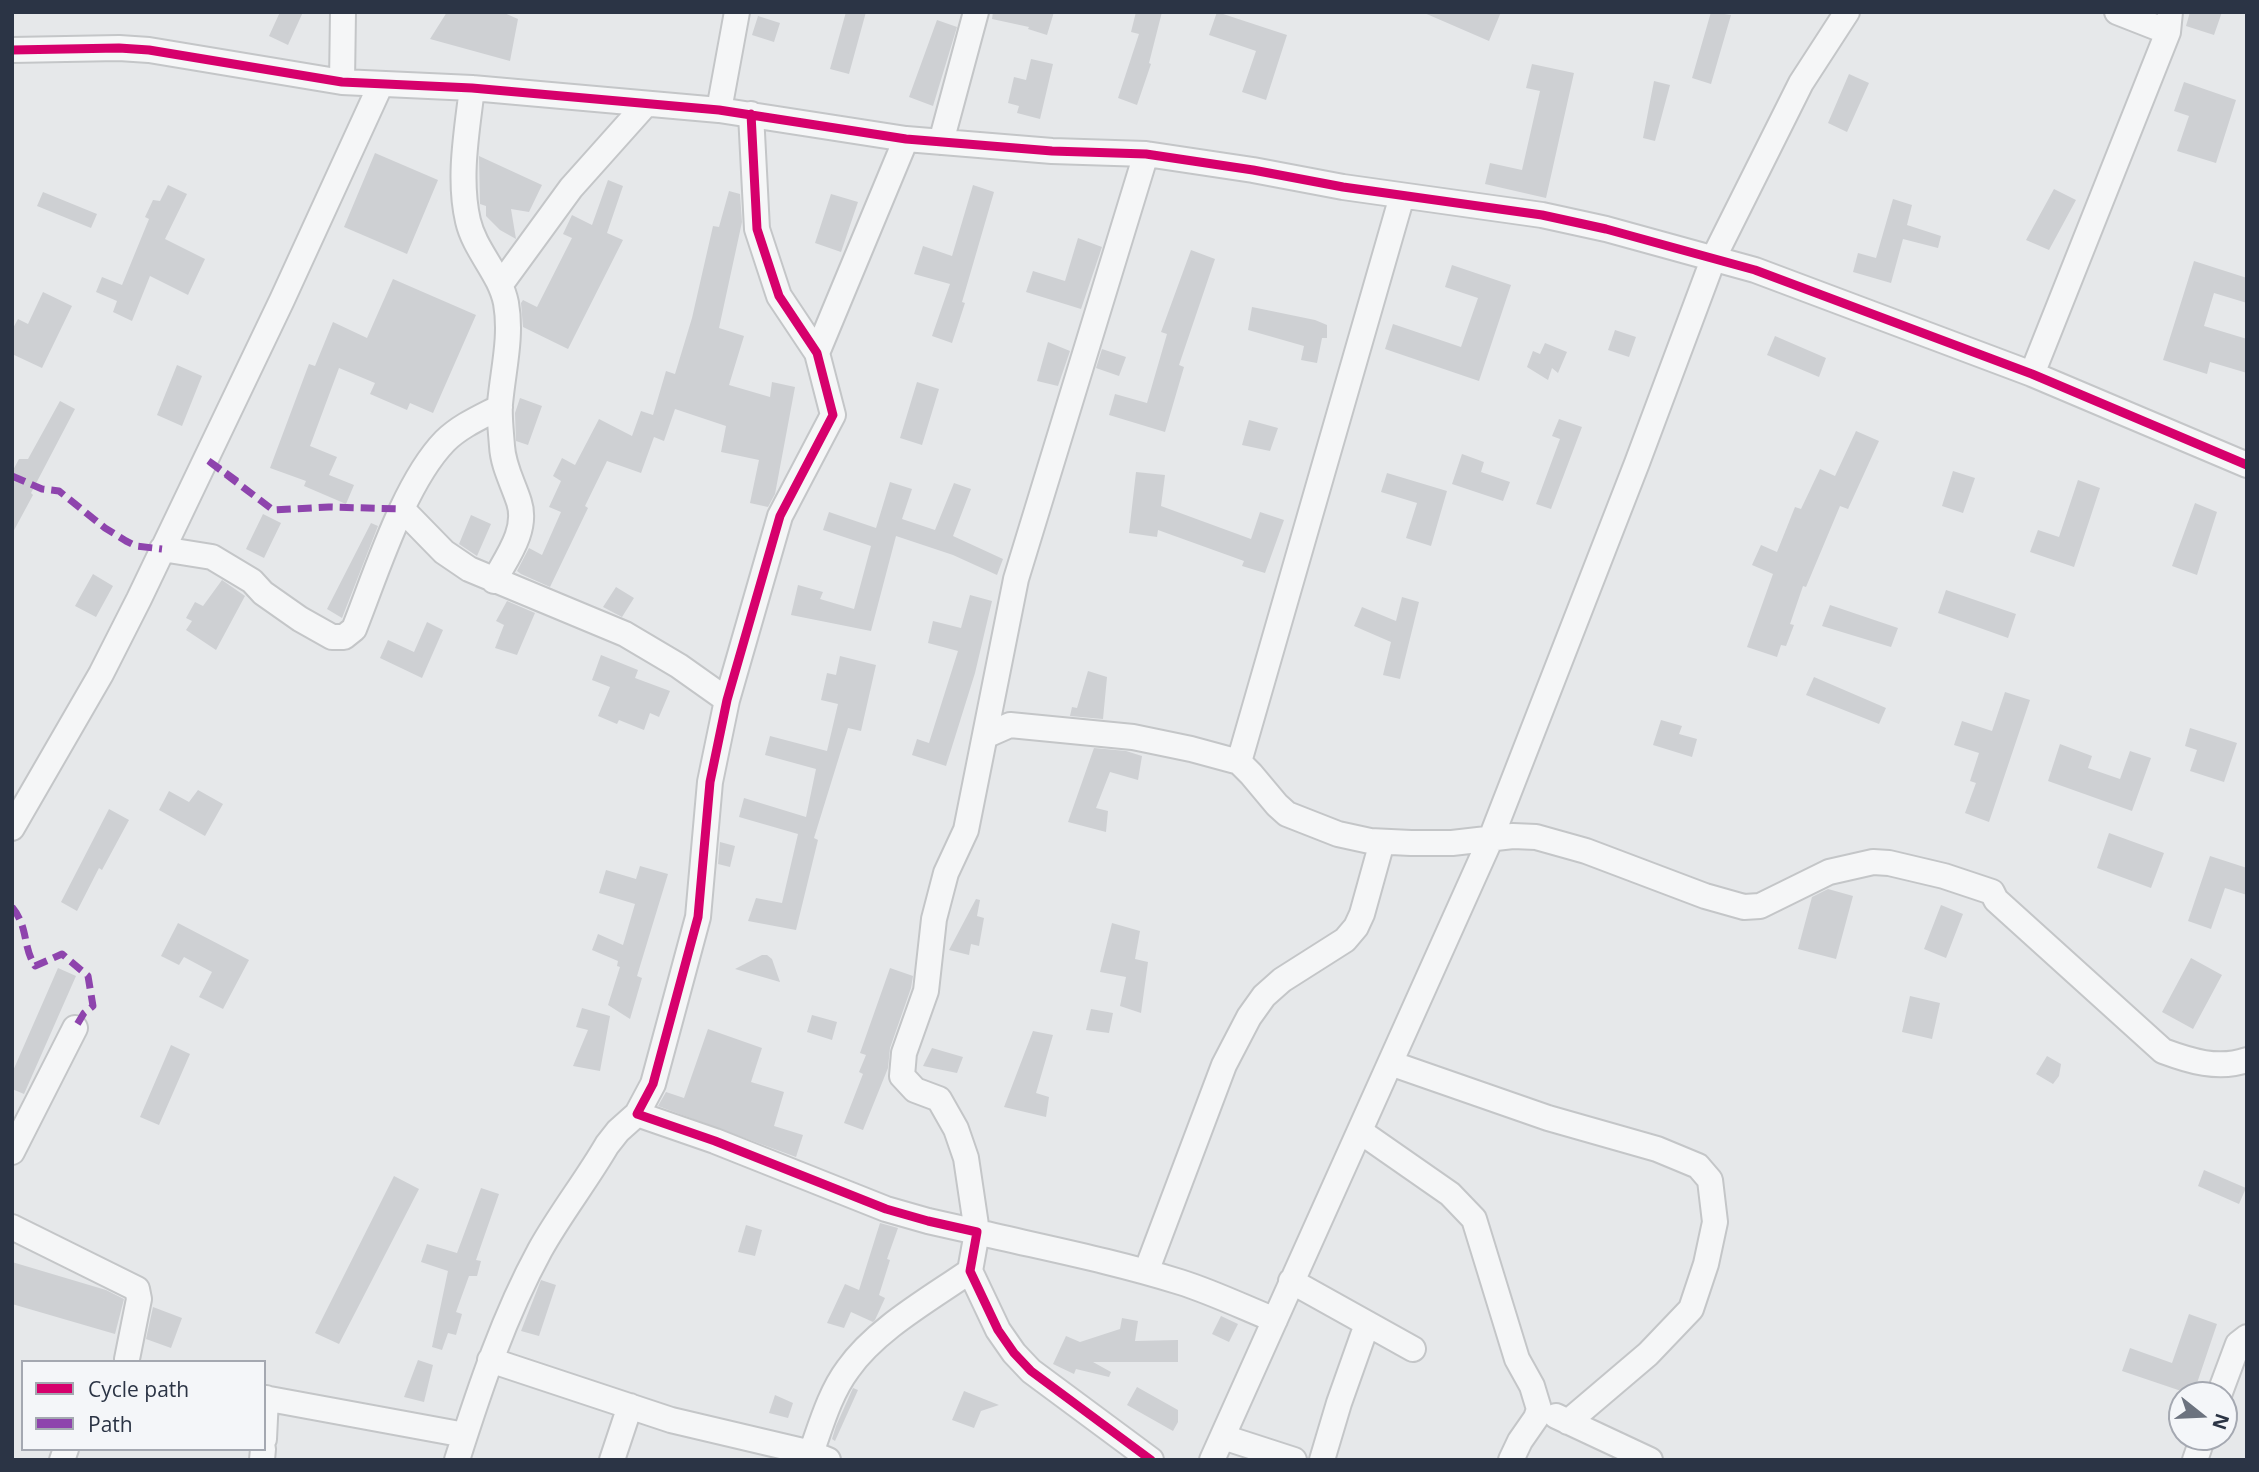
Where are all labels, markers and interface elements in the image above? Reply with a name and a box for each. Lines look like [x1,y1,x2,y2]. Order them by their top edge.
legend [21,1360,266,1451]
text: Cycle path [88,1375,189,1403]
north arrow [2168,1381,2238,1451]
text: Path [88,1410,133,1438]
text: N [2206,1410,2236,1433]

